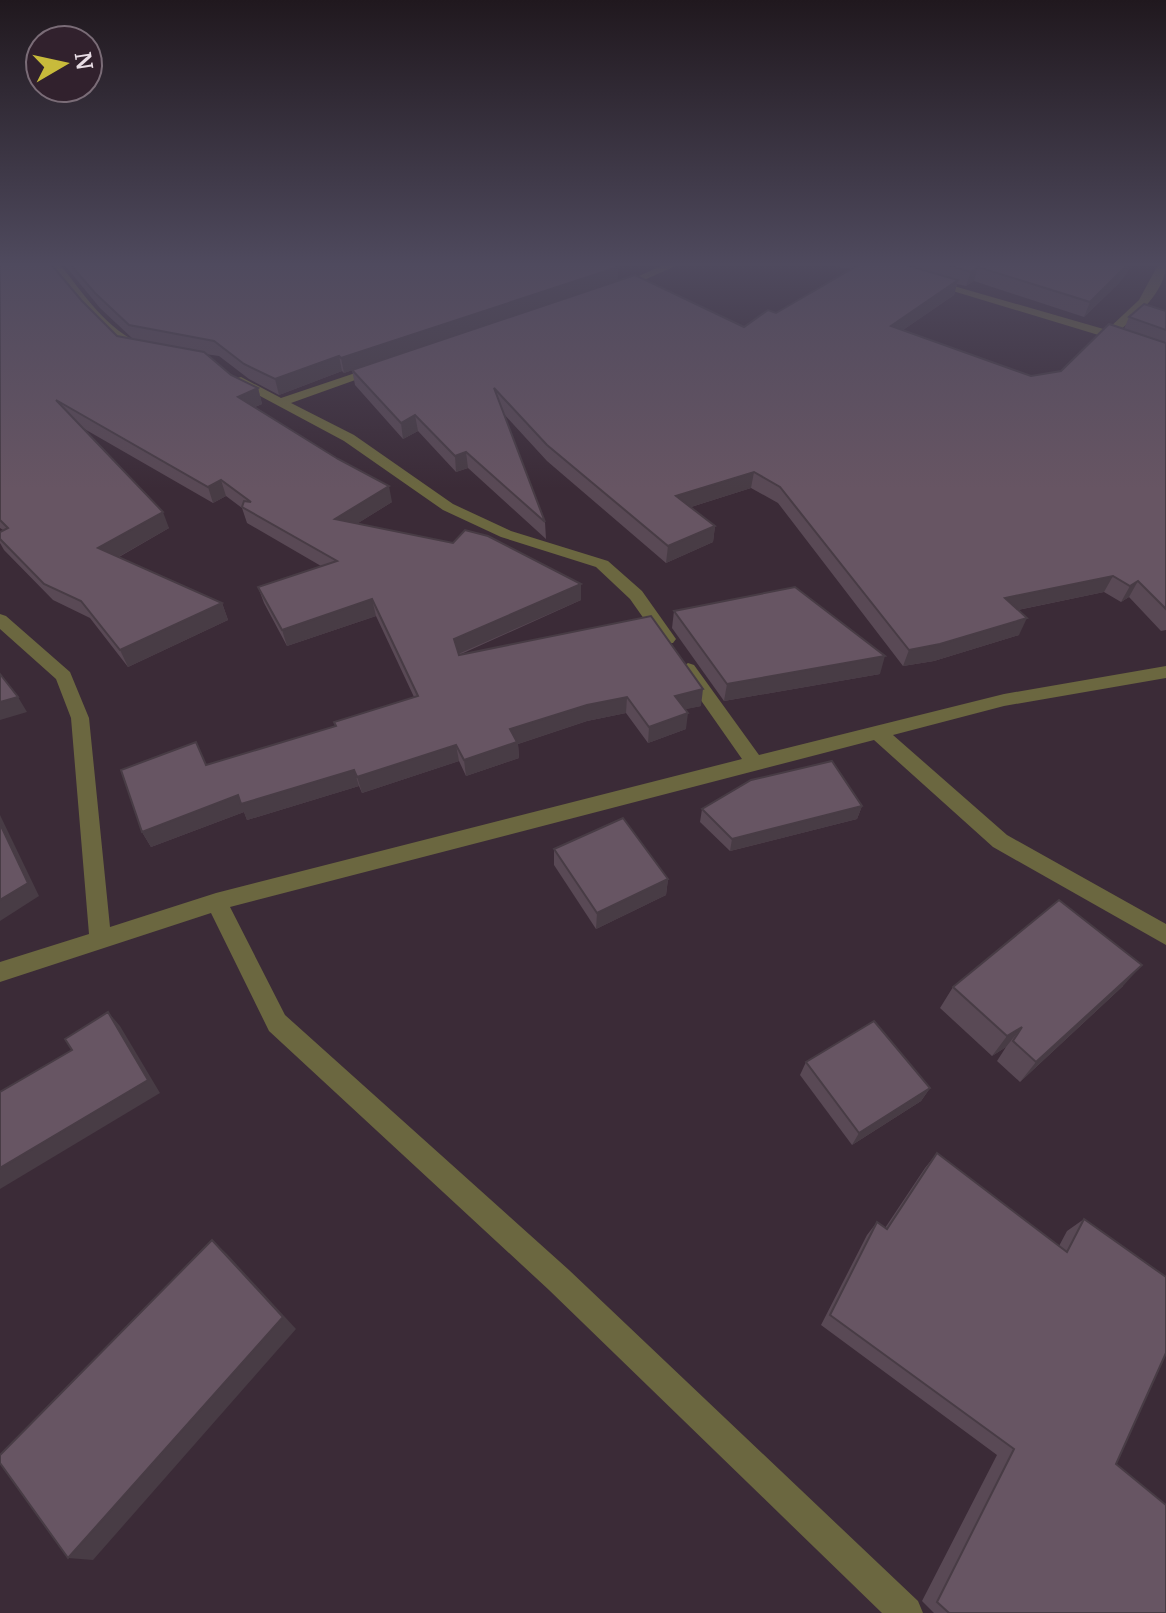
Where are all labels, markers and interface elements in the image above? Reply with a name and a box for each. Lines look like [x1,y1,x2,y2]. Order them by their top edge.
north arrow [24,24,104,104]
text: N [69,50,99,72]

